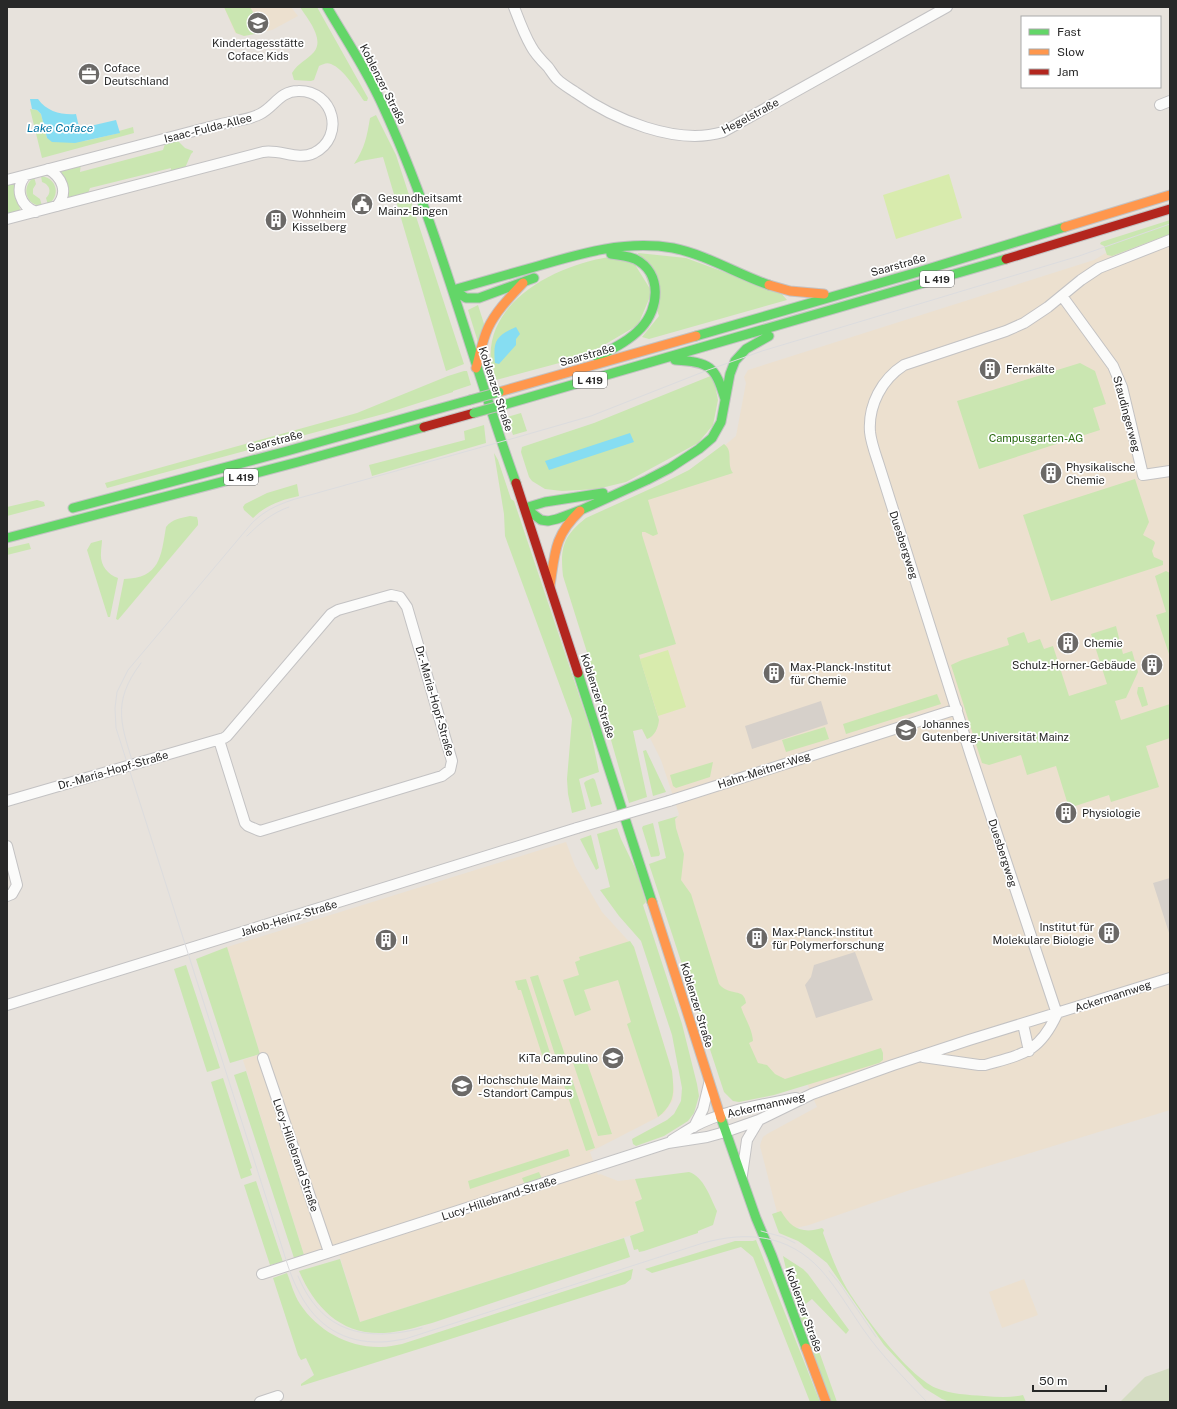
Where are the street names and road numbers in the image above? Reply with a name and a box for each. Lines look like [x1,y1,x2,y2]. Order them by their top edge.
street label: Koblenzer Straße [358,42,408,126]
street label: Hegelstraße [719,96,781,136]
street label: Isaac-Fulda-Allee [163,111,253,145]
street label: Saarstraße [869,251,927,279]
road number: L 419 [920,271,954,287]
street label: Saarstraße [558,341,616,369]
street label: Koblenzer Straße [477,345,515,433]
road number: L 419 [573,372,607,388]
street label: Staudingerweg [1111,375,1143,454]
street label: Saarstraße [246,428,304,454]
road number: L 419 [224,469,258,485]
street label: Duesbergweg [887,509,921,581]
street label: Dr.-Maria-Hopf-Straße [413,644,457,758]
street label: Koblenzer Straße [579,652,617,740]
street label: Dr.-Maria-Hopf-Straße [56,748,170,792]
street label: Hahn-Meitner-Weg [716,749,812,791]
street label: Duesbergweg [986,817,1020,889]
street label: Jakob-Heinz-Straße [239,898,339,938]
street label: Koblenzer Straße [678,961,716,1049]
street label: Ackermannweg [1073,978,1153,1014]
street label: Ackermannweg [726,1090,806,1120]
street label: Lucy-Hillebrand Straße [271,1097,321,1213]
street label: Lucy-Hillebrand-Straße [440,1174,558,1222]
street label: Koblenzer Straße [783,1266,825,1354]

